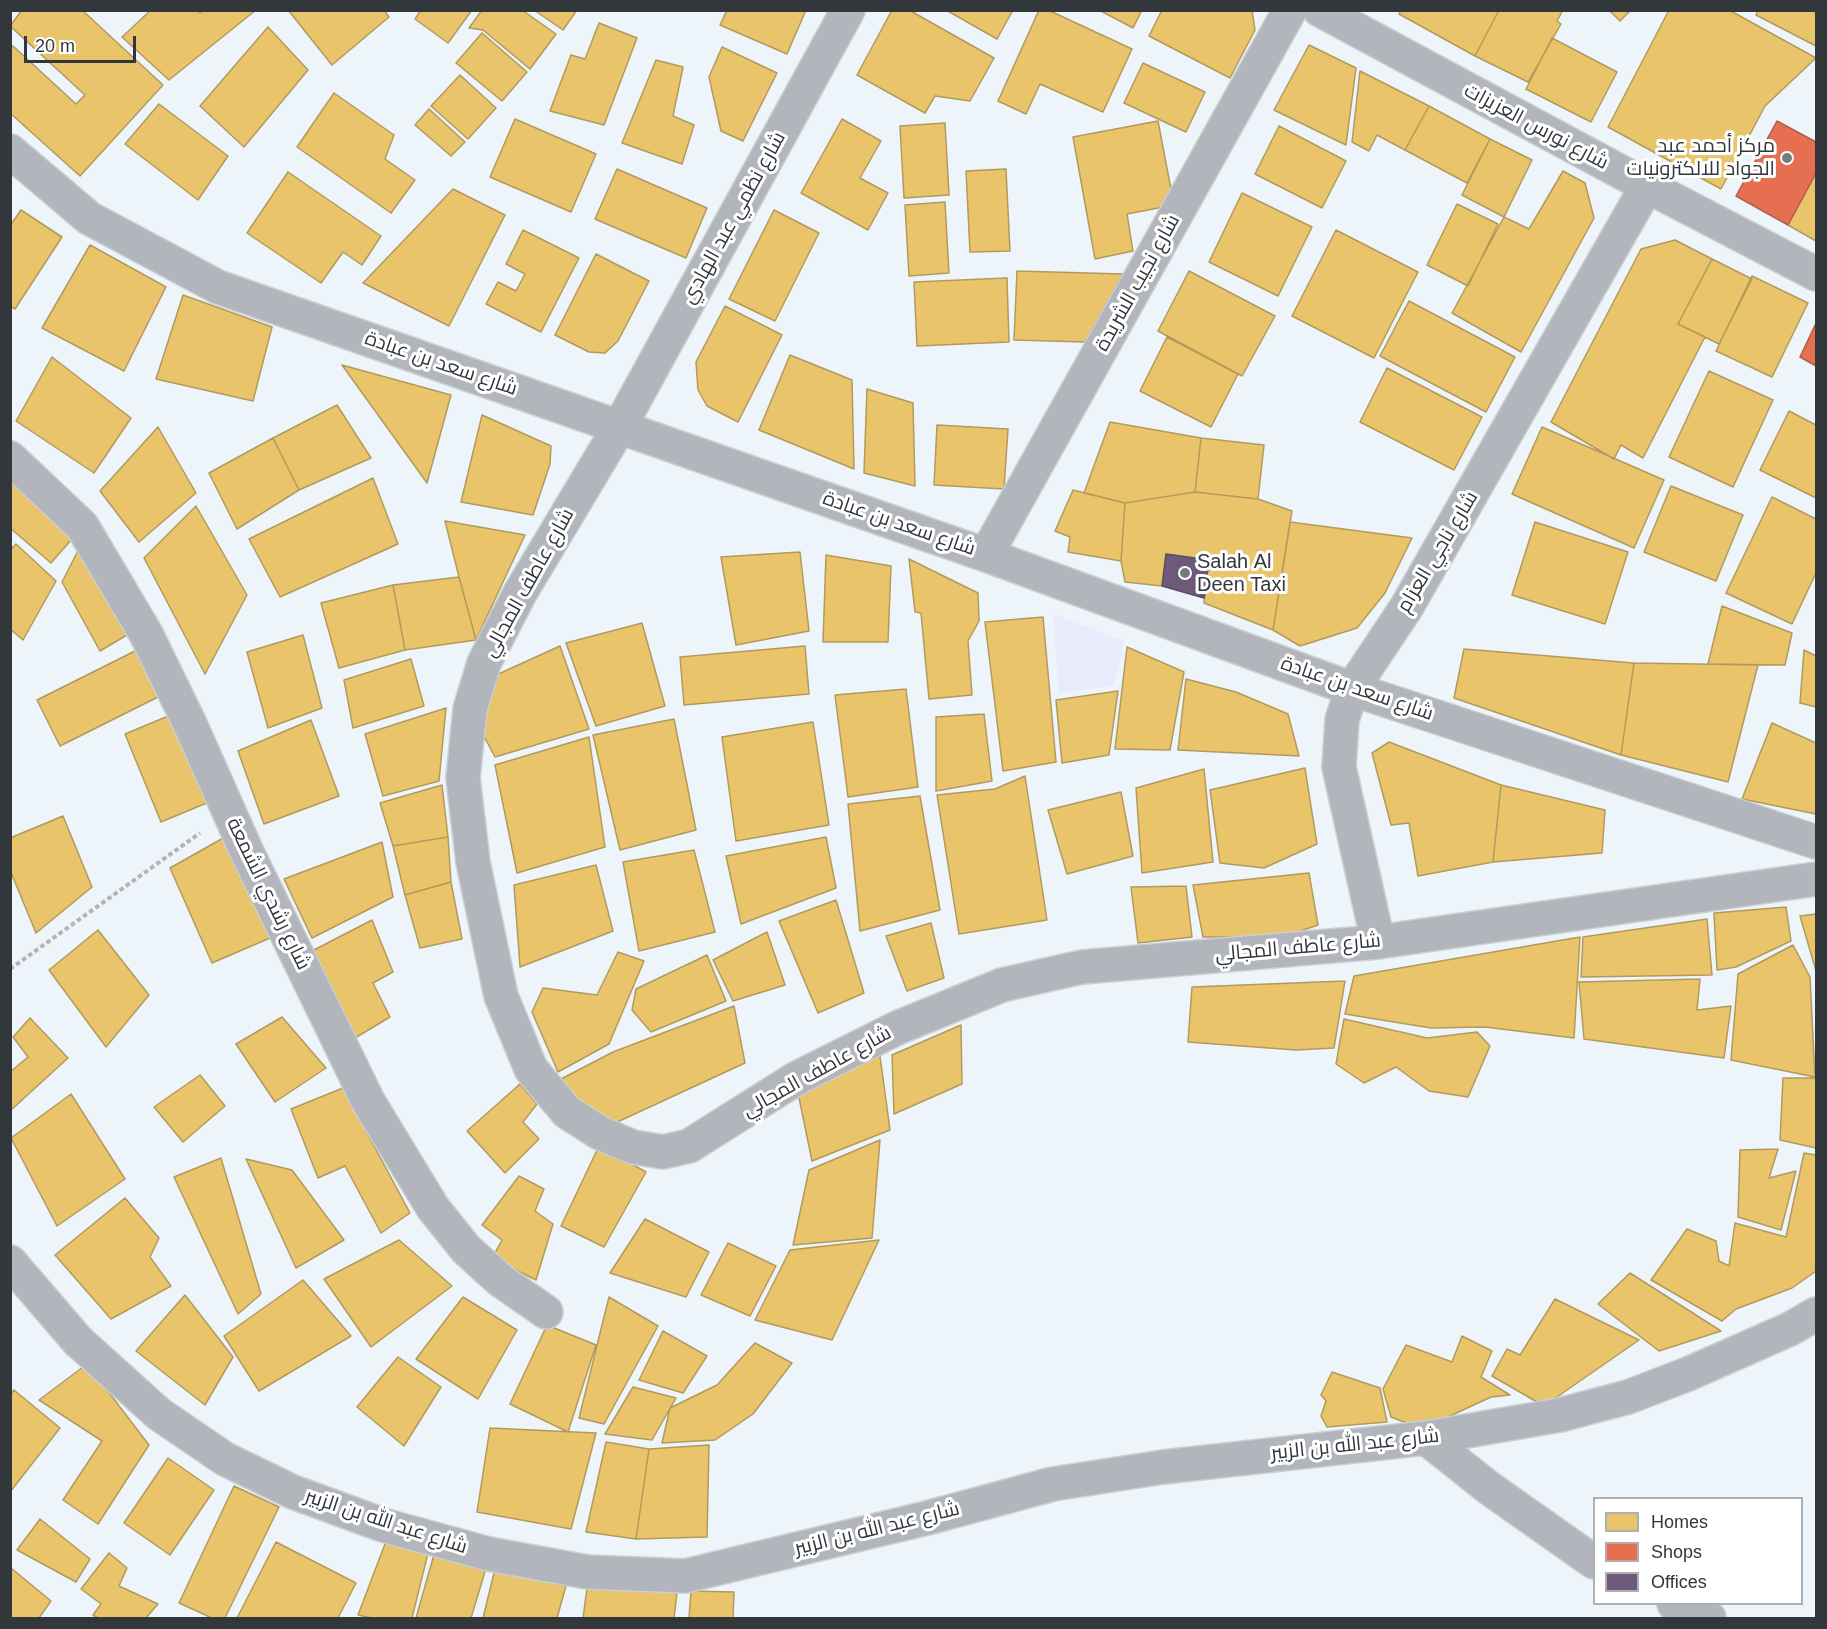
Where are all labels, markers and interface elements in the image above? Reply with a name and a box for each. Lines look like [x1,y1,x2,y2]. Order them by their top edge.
scale bar [27,24,140,62]
text: 20 m [35,36,75,56]
street label: شارع نورس العزيزات [1460,79,1612,175]
street label: شارع نظمي عبد الهادي [677,128,791,308]
place label: مركز أحمد عبد الجواد للالكترونيات [1627,134,1775,181]
marker: مركز أحمد عبد الجواد للالكترونيات [1780,151,1794,165]
street label: شارع نجيب الشريدة [1091,210,1185,356]
street label: شارع سعد بن عبادة [362,327,520,401]
street label: شارع سعد بن عبادة [820,487,978,561]
street label: شارع ناجي العزام [1392,487,1484,617]
street label: شارع عاطف المجالي [478,504,580,662]
place label: Salah Al Deen Taxi [1197,550,1286,597]
marker: Salah Al Deen Taxi [1178,566,1192,580]
street label: شارع سعد بن عبادة [1278,652,1436,726]
street label: شارع رشدي الشمعة [221,814,315,974]
street label: شارع عاطف المجالي [1214,929,1382,967]
street label: شارع عاطف المجالي [738,1021,896,1123]
street label: شارع عبد الله بن الزبير [1270,1424,1440,1466]
street label: شارع عبد الله بن الزبير [302,1484,470,1560]
street label: شارع عبد الله بن الزبير [792,1497,962,1561]
legend [1593,1497,1803,1605]
text: Homes [1651,1512,1708,1532]
text: Shops [1651,1542,1702,1562]
text: Offices [1651,1572,1707,1592]

